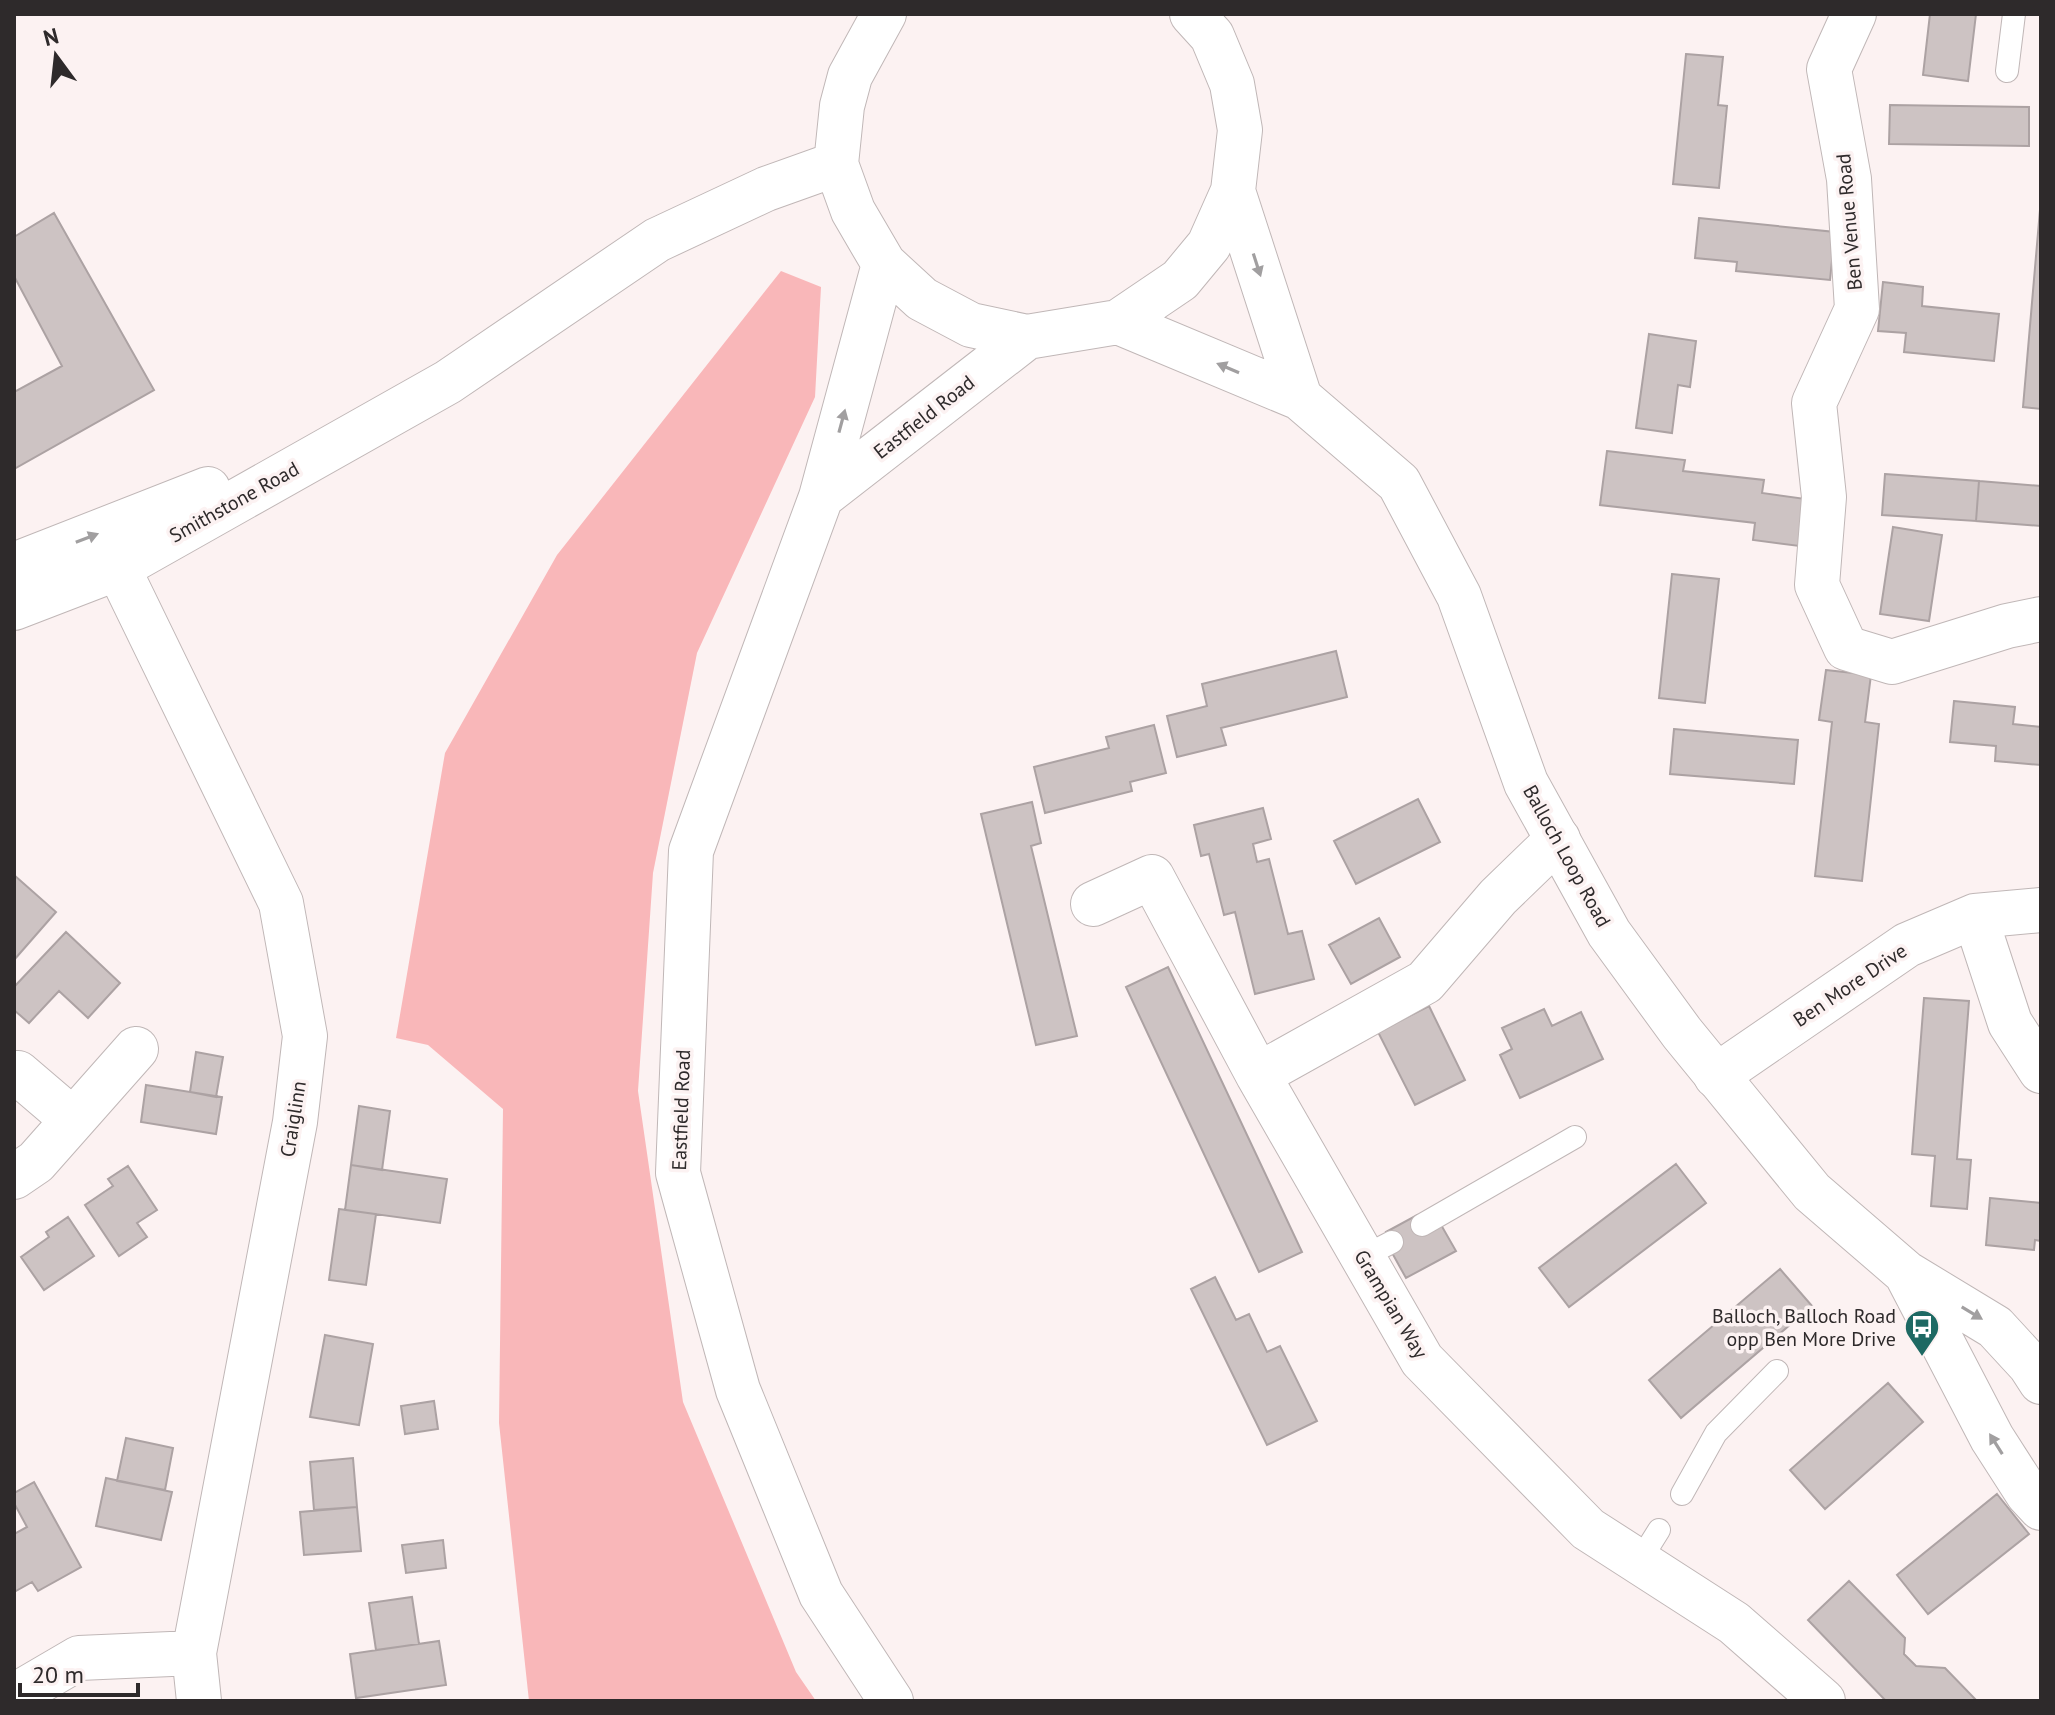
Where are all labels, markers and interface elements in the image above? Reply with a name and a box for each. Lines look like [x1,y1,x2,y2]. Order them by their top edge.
north arrow [16,16,96,96]
text: N [40,21,61,52]
street label: Ben Venue Road [1830,152,1868,292]
one-way arrow [1251,253,1263,277]
one-way arrow [1217,362,1240,375]
street label: Eastfield Road [868,369,980,465]
one-way arrow [836,409,848,434]
street label: Smithstone Road [165,456,303,548]
one-way arrow [75,531,99,544]
street label: Balloch Loop Road [1517,780,1617,932]
street label: Ben More Drive [1788,937,1912,1033]
street label: Eastfield Road [666,1049,696,1171]
street label: Craiglinn [274,1079,312,1159]
street label: Grampian Way [1348,1245,1434,1364]
place label: Balloch, Balloch Road opp Ben More Drive [1712,1303,1896,1352]
one-way arrow [1961,1306,1983,1320]
bus stop icon: Balloch, Balloch Road opp Ben More Drive [1903,1308,1941,1358]
one-way arrow [1990,1433,2004,1455]
scale bar [20,1647,138,1697]
text: 20 m [32,1659,84,1690]

